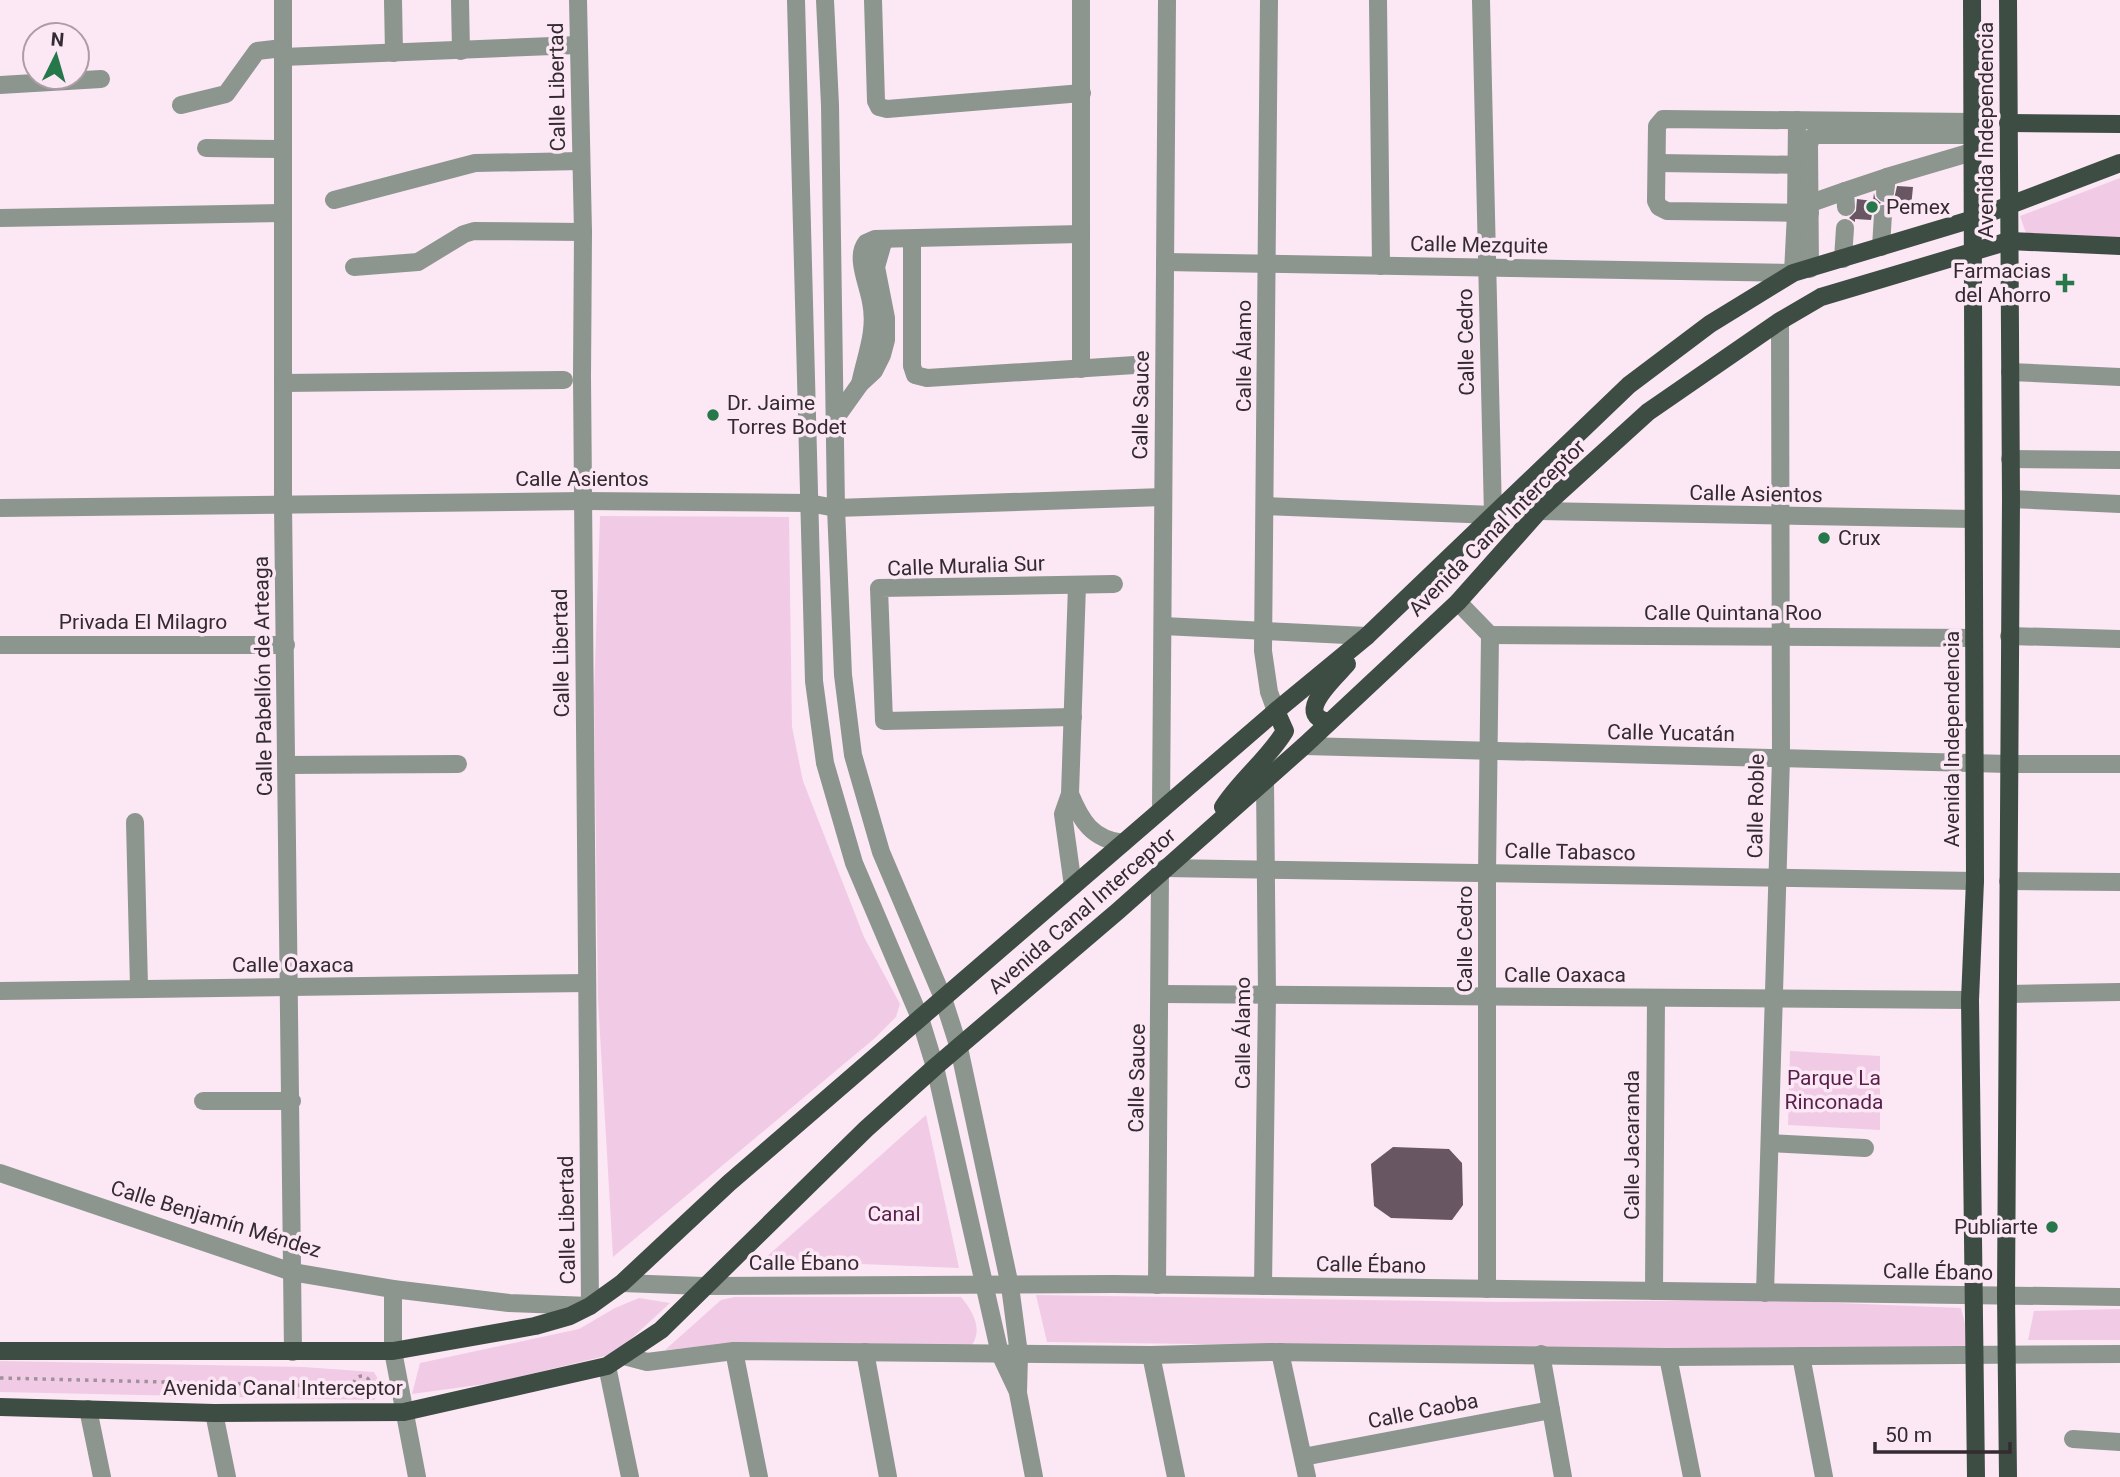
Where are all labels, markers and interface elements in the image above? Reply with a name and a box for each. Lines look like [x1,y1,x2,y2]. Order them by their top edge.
north arrow [21,21,91,91]
street label: Calle Libertad [544,22,570,152]
street label: Avenida Independencia [1974,22,1998,238]
text: N [50,28,65,52]
place label: Pemex [1886,195,1950,219]
marker: Pemex [1864,199,1880,215]
street label: Calle Mezquite [1410,232,1548,258]
place label: Farmacias del Ahorro [1953,259,2051,307]
marker: Farmacias del Ahorro [2057,275,2073,291]
street label: Calle Cedro [1453,288,1479,396]
street label: Calle Álamo [1232,300,1256,412]
street label: Calle Sauce [1128,350,1154,460]
place label: Dr. Jaime Torres Bodet [727,391,847,439]
marker: Dr. Jaime Torres Bodet [705,407,721,423]
street label: Avenida Canal Interceptor [1404,435,1590,621]
street label: Calle Asientos [515,467,649,491]
street label: Calle Asientos [1689,481,1823,507]
place label: Crux [1838,526,1881,550]
marker: Crux [1816,530,1832,546]
street label: Calle Muralia Sur [887,551,1045,581]
street label: Calle Pabellón de Arteaga [249,556,277,796]
street label: Calle Libertad [548,588,574,718]
street label: Calle Quintana Roo [1644,601,1822,625]
street label: Privada El Milagro [59,610,227,634]
street label: Avenida Independencia [1940,631,1964,847]
street label: Calle Yucatán [1607,720,1735,746]
street label: Calle Roble [1743,753,1769,859]
street label: Avenida Canal Interceptor [984,823,1180,999]
street label: Calle Tabasco [1504,839,1636,865]
street label: Calle Cedro [1453,885,1477,993]
street label: Calle Oaxaca [232,953,354,977]
street label: Calle Oaxaca [1504,963,1626,987]
street label: Calle Álamo [1231,977,1255,1089]
street label: Calle Sauce [1124,1023,1150,1133]
park label: Parque La Rinconada [1785,1066,1883,1114]
street label: Calle Jacaranda [1620,1070,1644,1220]
street label: Calle Libertad [554,1155,580,1285]
street label: Calle Benjamín Méndez [108,1176,324,1262]
park label: Canal [867,1202,921,1226]
place label: Publiarte [1954,1215,2038,1239]
marker: Publiarte [2044,1219,2060,1235]
street label: Calle Ébano [749,1251,859,1275]
street label: Calle Ébano [1316,1252,1426,1278]
street label: Calle Ébano [1883,1259,1993,1285]
street label: Avenida Canal Interceptor [163,1376,403,1400]
street label: Calle Caoba [1366,1389,1480,1433]
scale bar [1875,1410,2010,1454]
text: 50 m [1885,1423,1932,1447]

